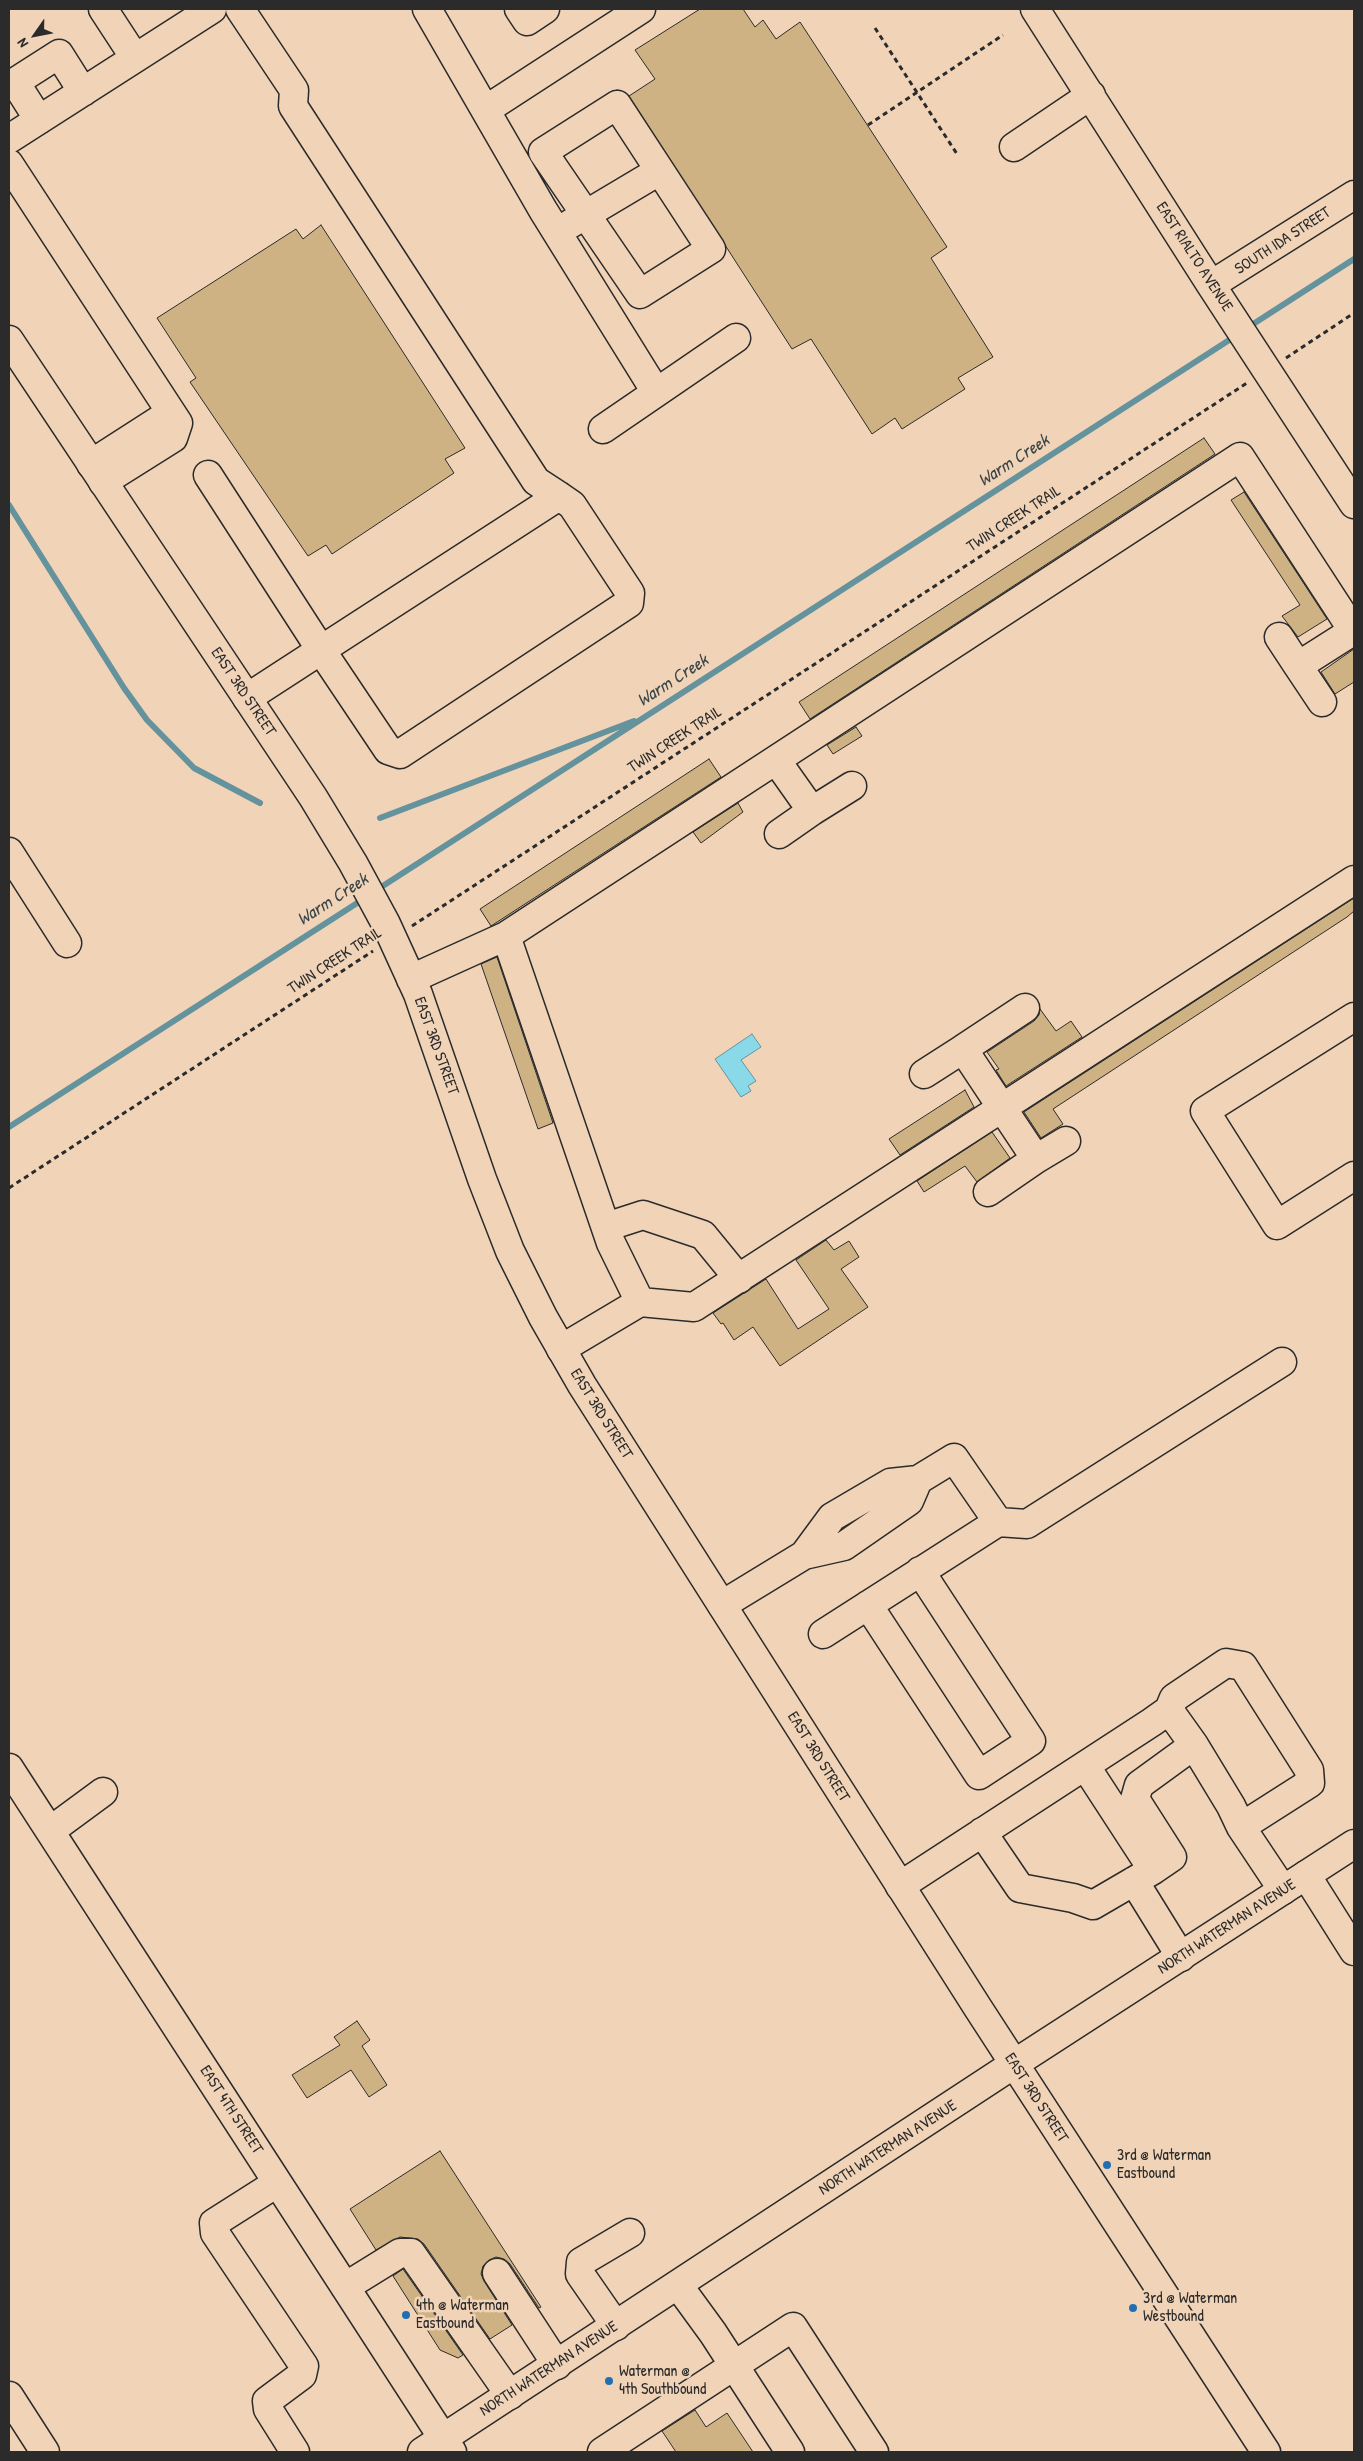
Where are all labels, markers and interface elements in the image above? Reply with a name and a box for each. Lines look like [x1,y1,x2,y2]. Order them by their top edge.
north arrow [10,10,60,60]
text: N [12,35,32,52]
street label: EAST RIALTO AVENUE [1152,199,1236,315]
street label: SOUTH IDA STREET [1232,203,1334,279]
water label: Warm Creek [975,430,1053,492]
street label: TWIN CREEK TRAIL [964,482,1064,556]
street label: EAST 3RD STREET [206,644,280,740]
water label: Warm Creek [634,650,712,712]
street label: TWIN CREEK TRAIL [625,703,725,777]
water label: Warm Creek [294,869,372,931]
street label: TWIN CREEK TRAIL [285,924,385,998]
street label: EAST 3RD STREET [409,994,463,1098]
street label: EAST 3RD STREET [566,1365,636,1463]
street label: EAST 3RD STREET [783,1708,853,1806]
street label: NORTH WATERMAN AVENUE [1154,1875,1300,1979]
street label: EAST 3RD STREET [1000,2050,1072,2146]
street label: EAST 4TH STREET [195,2062,267,2158]
street label: NORTH WATERMAN AVENUE [815,2096,961,2200]
place label: 3rd @ Waterman Eastbound [1117,2146,1211,2184]
marker: 3rd @ Waterman Eastbound [1101,2159,1113,2171]
place label: 3rd @ Waterman Westbound [1143,2289,1237,2327]
place label: 4th @ Waterman Eastbound [416,2296,509,2334]
marker: 3rd @ Waterman Westbound [1127,2302,1139,2314]
marker: 4th @ Waterman Eastbound [400,2309,412,2321]
street label: NORTH WATERMAN AVENUE [476,2317,622,2421]
place label: Waterman @ 4th Southbound [619,2362,706,2400]
marker: Waterman @ 4th Southbound [603,2375,615,2387]

